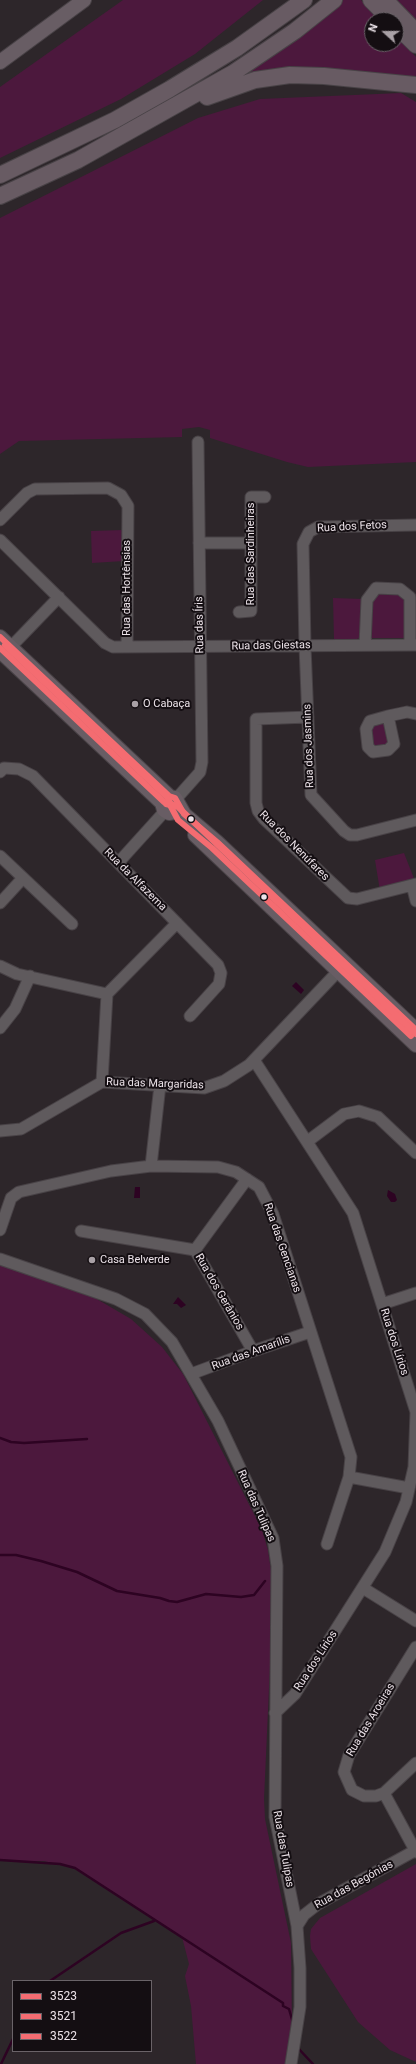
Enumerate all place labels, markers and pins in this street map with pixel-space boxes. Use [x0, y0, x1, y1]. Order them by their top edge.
place label: O Cabaça [143, 697, 190, 711]
marker: O Cabaça [130, 699, 140, 709]
unlabelled marker [186, 814, 196, 824]
unlabelled marker [259, 892, 269, 902]
place label: Casa Belverde [100, 1253, 170, 1267]
marker: Casa Belverde [87, 1255, 97, 1265]

